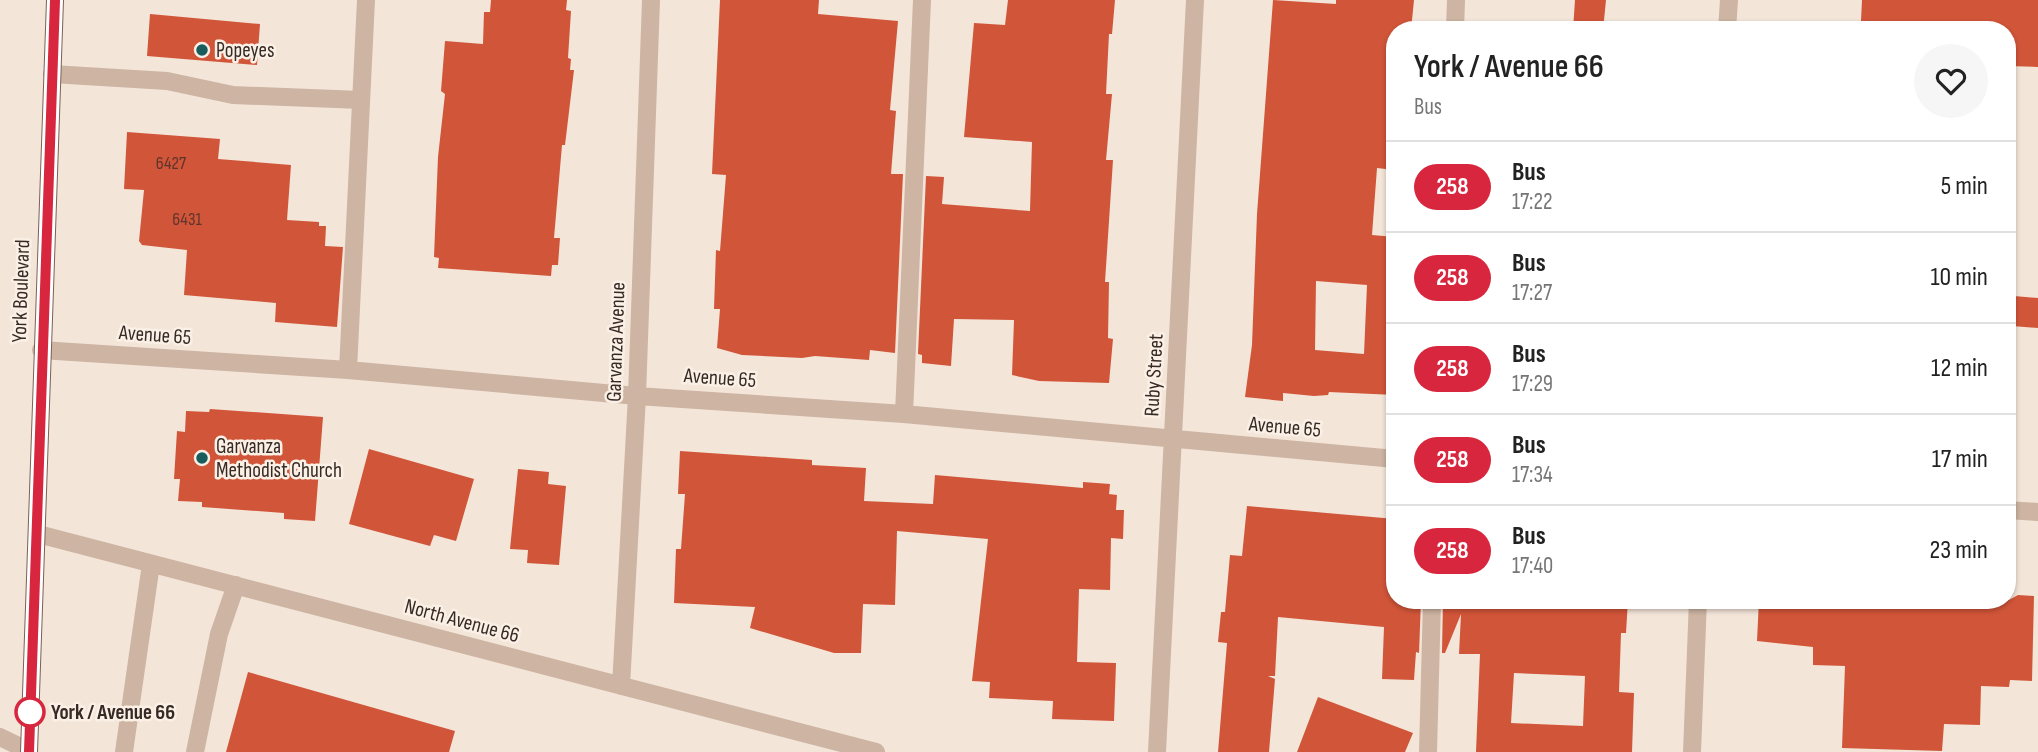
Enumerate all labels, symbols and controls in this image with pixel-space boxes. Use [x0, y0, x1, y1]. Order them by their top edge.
place label: Popeyes [216, 38, 275, 63]
marker: Popeyes [194, 42, 210, 58]
button: heart [1914, 44, 1988, 118]
text: York / Avenue 66 [1414, 47, 1604, 87]
text: Bus [1414, 93, 1442, 121]
house number: 6427 [156, 153, 187, 174]
text: Bus [1512, 157, 1546, 188]
text: 5 min [1941, 171, 1988, 202]
text: 258 [1436, 172, 1469, 201]
text: 17:22 [1512, 188, 1552, 216]
house number: 6431 [172, 209, 203, 230]
street label: York Boulevard [7, 239, 35, 343]
text: Bus [1512, 248, 1546, 279]
text: 10 min [1931, 262, 1988, 293]
text: 258 [1436, 263, 1469, 292]
text: 17:27 [1512, 279, 1552, 307]
street label: Garvanza Avenue [601, 282, 631, 402]
street label: Avenue 65 [117, 320, 192, 350]
street label: Ruby Street [1139, 333, 1169, 417]
text: Bus [1512, 339, 1546, 370]
text: 12 min [1931, 353, 1988, 384]
text: 258 [1436, 354, 1469, 383]
street label: Avenue 65 [682, 363, 757, 393]
text: 17:29 [1512, 370, 1553, 398]
street label: Avenue 65 [1247, 411, 1322, 443]
text: Bus [1512, 430, 1546, 461]
place label: Garvanza Methodist Church [216, 434, 342, 483]
text: 17 min [1932, 444, 1988, 475]
text: 258 [1436, 445, 1469, 474]
marker: Garvanza Methodist Church [194, 450, 210, 466]
text: 17:34 [1512, 461, 1553, 489]
text: Bus [1512, 521, 1546, 552]
text: 23 min [1930, 535, 1988, 566]
text: 258 [1436, 536, 1469, 565]
text: 17:40 [1512, 552, 1553, 580]
street label: North Avenue 66 [402, 594, 522, 648]
marker: York / Avenue 66 [15, 697, 45, 727]
place label: York / Avenue 66 [51, 700, 175, 725]

